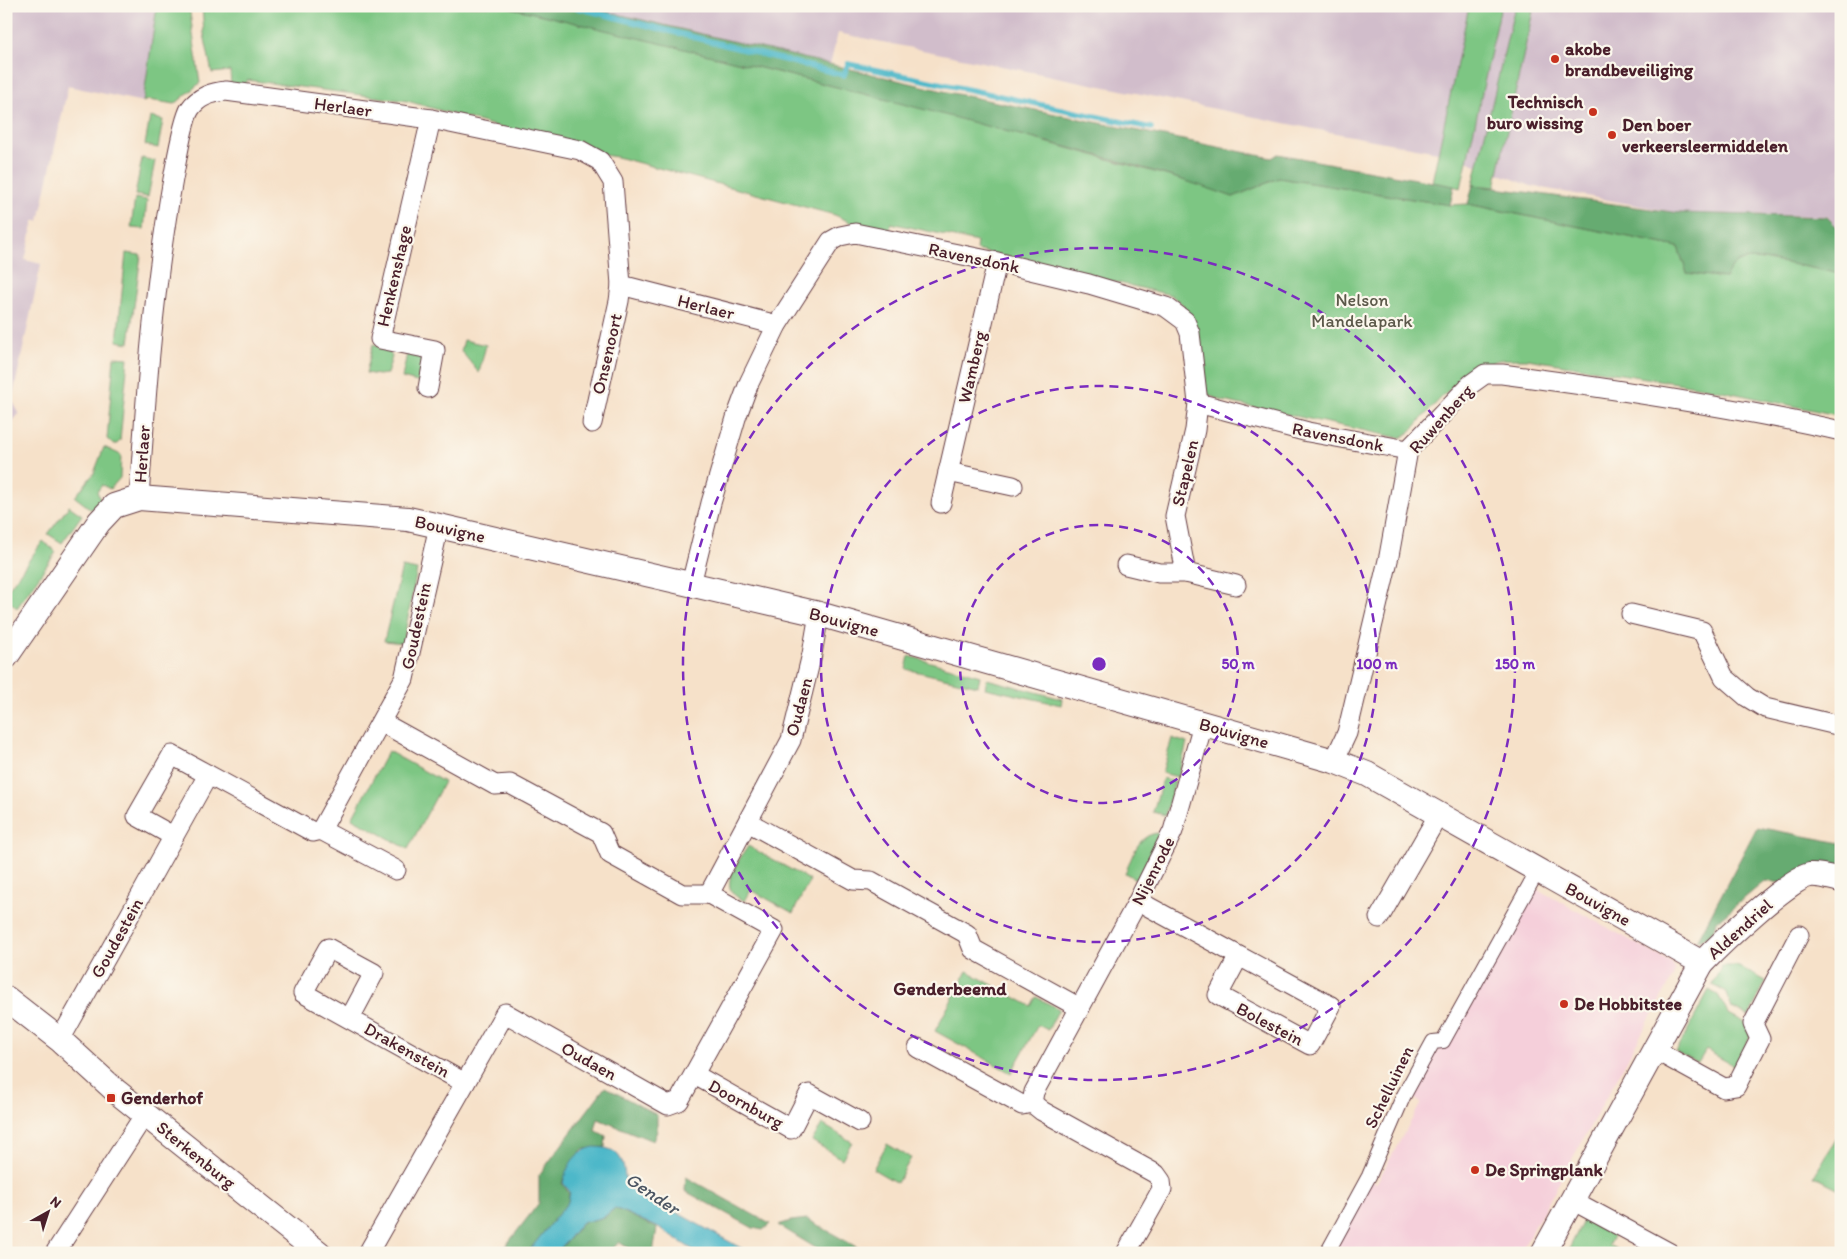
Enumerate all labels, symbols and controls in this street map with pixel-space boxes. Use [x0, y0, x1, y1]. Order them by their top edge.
place label: akobe brandbeveiliging [1565, 38, 1694, 81]
marker: akobe brandbeveiliging [1549, 53, 1561, 65]
place label: Technisch buro wissing [1487, 91, 1584, 134]
street label: Herlaer [313, 92, 374, 122]
marker: Technisch buro wissing [1587, 106, 1599, 118]
place label: Den boer verkeersleermiddelen [1622, 114, 1789, 157]
marker: Den boer verkeersleermiddelen [1606, 129, 1618, 141]
street label: Henkenshage [372, 223, 416, 329]
street label: Ravensdonk [926, 238, 1022, 279]
street label: Herlaer [675, 289, 738, 325]
park label: Nelson Mandelapark [1311, 289, 1413, 332]
street label: Onsenoort [587, 311, 627, 397]
street label: Wamberg [953, 328, 991, 405]
street label: Ruwenberg [1404, 379, 1478, 458]
street label: Ravensdonk [1290, 417, 1386, 457]
street label: Herlaer [129, 423, 155, 484]
street label: Stapelen [1167, 438, 1203, 508]
street label: Bouvigne [413, 510, 487, 548]
street label: Goudestein [396, 581, 436, 671]
street label: Bouvigne [807, 602, 881, 642]
centre of rings [1090, 655, 1108, 673]
text: 50 m [1221, 655, 1255, 673]
text: 100 m [1356, 655, 1398, 673]
text: 150 m [1495, 655, 1535, 673]
street label: Oudaen [781, 675, 818, 739]
street label: Bouvigne [1197, 713, 1271, 753]
street label: Nijenrode [1126, 833, 1180, 909]
street label: Bouvigne [1561, 877, 1635, 931]
street label: Goudestein [86, 894, 148, 982]
street label: Aldendriel [1703, 894, 1777, 964]
district label: Genderbeemd [893, 977, 1007, 1000]
place label: De Hobbitstee [1574, 993, 1683, 1015]
street label: Bolestein [1233, 997, 1307, 1051]
marker: De Hobbitstee [1558, 998, 1570, 1010]
street label: Drakenstein [360, 1017, 454, 1083]
street label: Oudaen [557, 1037, 621, 1085]
street label: Schelluinen [1360, 1042, 1418, 1132]
street label: Doornburg [704, 1074, 788, 1134]
place label: Genderhof [121, 1087, 203, 1109]
marker: Genderhof [105, 1092, 117, 1104]
street label: Sterkenburg [152, 1116, 241, 1194]
place label: De Springplank [1485, 1159, 1604, 1181]
marker: De Springplank [1469, 1164, 1481, 1176]
water label: Gender [622, 1167, 686, 1221]
north arrow [22, 1186, 72, 1236]
text: N [47, 1193, 65, 1212]

